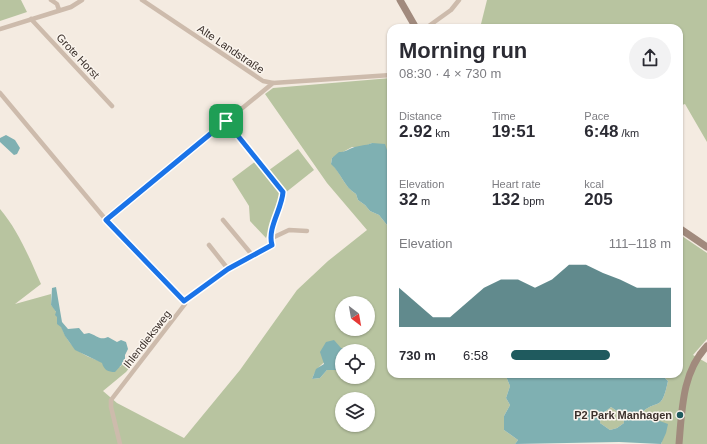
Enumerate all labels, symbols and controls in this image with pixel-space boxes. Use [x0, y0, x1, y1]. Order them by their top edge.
street label: Alte Landstraße [195, 22, 267, 76]
street label: Grote Horst [54, 31, 102, 81]
button: share [629, 37, 671, 79]
text: Morning run [399, 38, 527, 63]
text: 08:30 · 4 × 730 m [399, 66, 501, 81]
pin [209, 104, 243, 138]
icon: arrive [215, 110, 237, 132]
text: Distance [399, 110, 442, 122]
text: Time [492, 110, 516, 122]
text: Pace [584, 110, 609, 122]
text: 2.92 [399, 122, 432, 141]
text: 19:51 [492, 122, 535, 141]
text: 6:48 [584, 122, 618, 141]
text: km [432, 127, 450, 139]
text: /km [618, 127, 639, 139]
text: Elevation [399, 178, 444, 190]
text: Heart rate [492, 178, 541, 190]
text: kcal [584, 178, 604, 190]
text: 32 [399, 190, 418, 209]
text: 132 [492, 190, 520, 209]
text: 205 [584, 190, 613, 209]
text: m [418, 195, 430, 207]
text: bpm [520, 195, 545, 207]
text: Elevation [399, 236, 452, 251]
text: 111–118 m [609, 236, 671, 251]
north arrow [335, 296, 375, 336]
map controls [335, 296, 375, 432]
street label: Ihlendieksweg [121, 308, 173, 370]
button: locate [335, 344, 375, 384]
text: 730 m [399, 348, 436, 363]
text: 6:58 [463, 348, 488, 363]
button: layers [335, 392, 375, 432]
place label: P2 Park Manhagen [574, 409, 672, 421]
marker: P2 Park Manhagen [675, 410, 685, 420]

